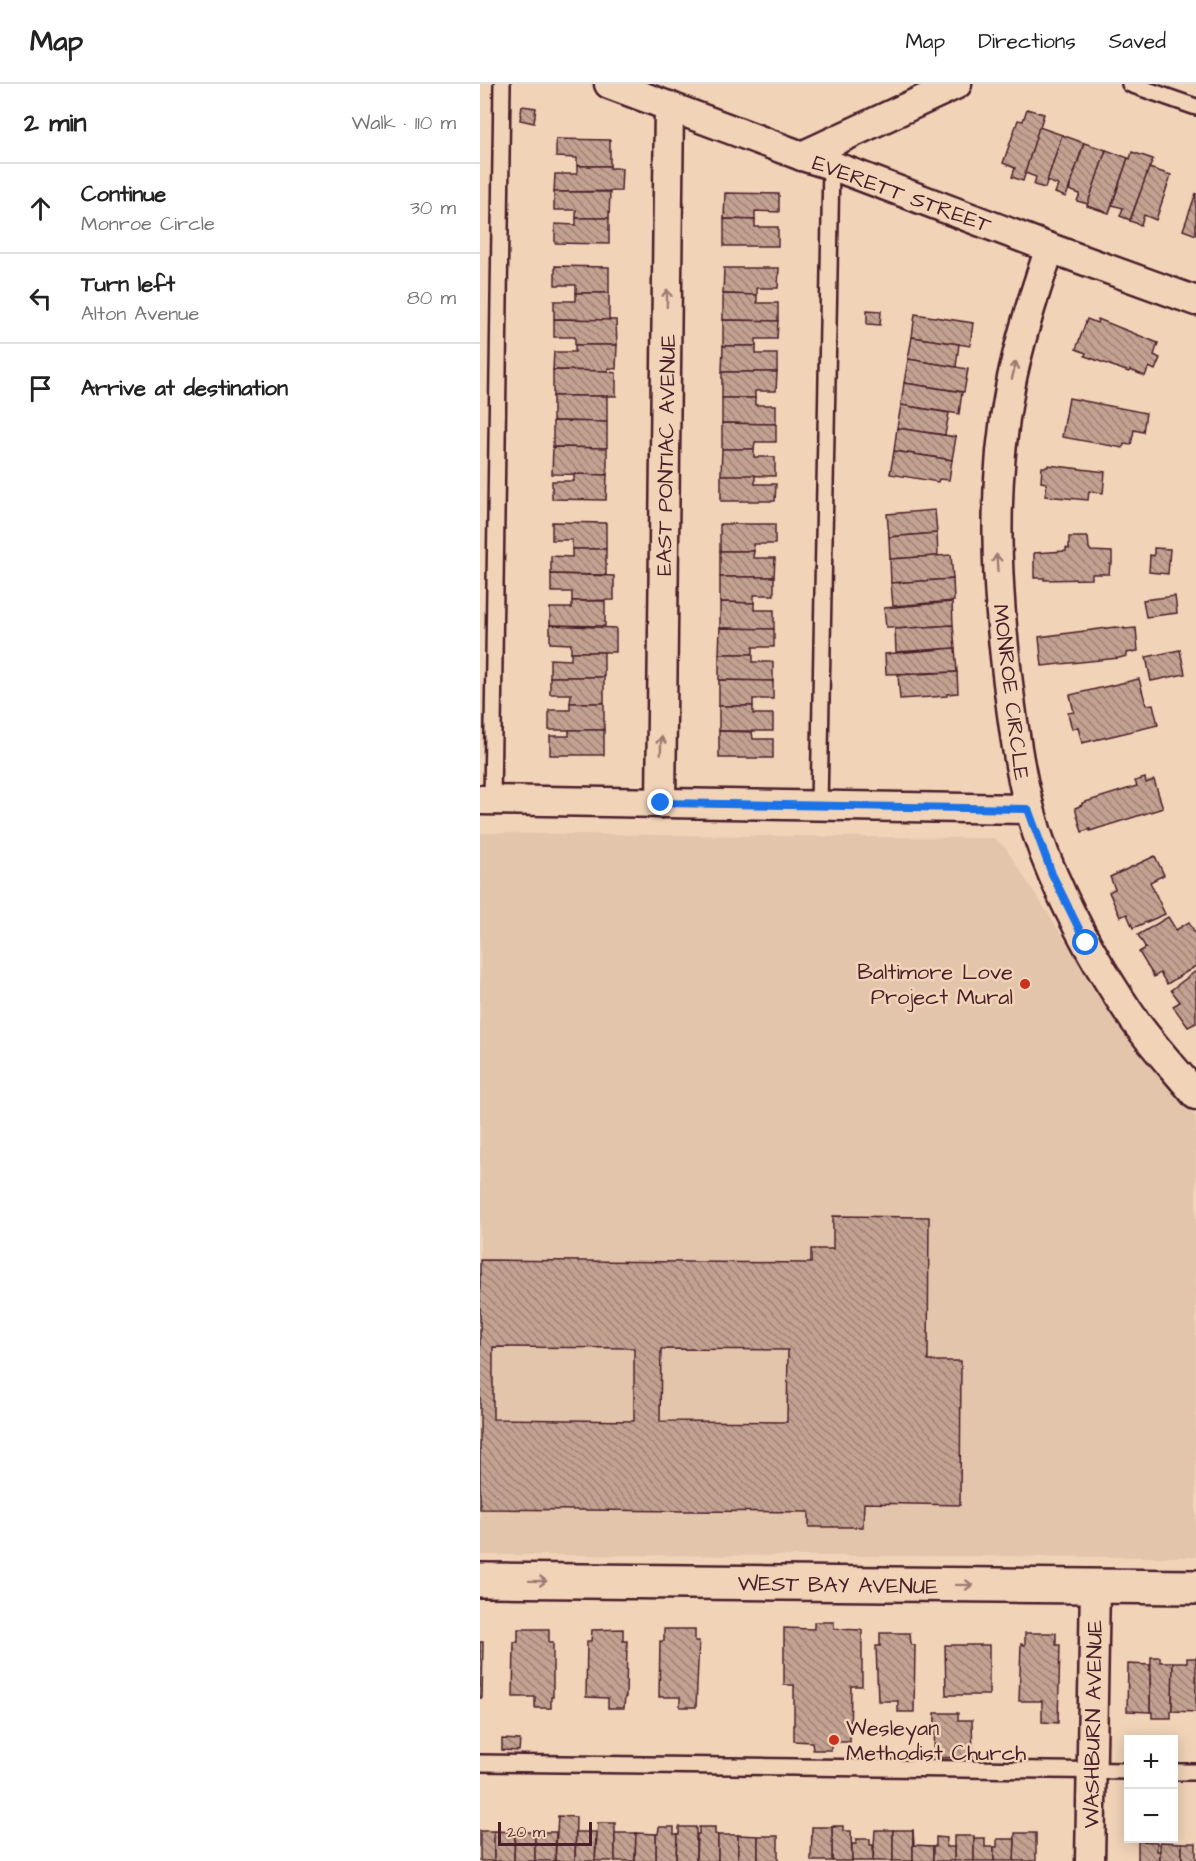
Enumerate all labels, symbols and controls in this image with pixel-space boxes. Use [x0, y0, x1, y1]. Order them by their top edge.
text: Map [30, 22, 83, 61]
text: Map [905, 27, 945, 56]
text: Directions [978, 27, 1076, 56]
text: Saved [1109, 27, 1166, 56]
text: 2 min [24, 105, 86, 141]
text: Walk · 110 m [351, 109, 456, 137]
street label: EVERETT STREET [808, 148, 995, 241]
text: Continue [81, 179, 166, 210]
icon: ahead [24, 192, 57, 225]
text: 30 m [410, 194, 456, 222]
text: Monroe Circle [81, 210, 215, 238]
text: Turn left [81, 269, 175, 300]
icon: left [24, 282, 57, 315]
text: 80 m [407, 284, 456, 312]
one-way arrow [661, 289, 672, 309]
text: Alton Avenue [81, 300, 199, 328]
street label: EAST PONTIAC AVENUE [649, 334, 684, 576]
one-way arrow [1009, 361, 1021, 380]
icon: arrive [24, 372, 57, 405]
text: Arrive at destination [81, 373, 288, 404]
one-way arrow [991, 554, 1002, 574]
street label: MONROE CIRCLE [984, 602, 1037, 782]
one-way arrow [656, 735, 667, 755]
route end [647, 789, 673, 815]
route start [1072, 929, 1098, 955]
place label: Baltimore Love Project Mural [857, 957, 1013, 1013]
marker: Baltimore Love Project Mural [1018, 977, 1032, 991]
street label: WEST BAY AVENUE [737, 1568, 939, 1603]
one-way arrow [528, 1575, 548, 1587]
one-way arrow [954, 1579, 974, 1591]
street label: WASHBURN AVENUE [1076, 1619, 1111, 1829]
place label: Wesleyan Methodist Church [846, 1713, 1026, 1769]
marker: Wesleyan Methodist Church [827, 1733, 841, 1747]
map controls [1124, 1735, 1178, 1843]
button: + [1124, 1735, 1178, 1789]
button: − [1124, 1789, 1178, 1843]
scale bar [498, 1819, 592, 1846]
text: 20 m [507, 1821, 545, 1843]

